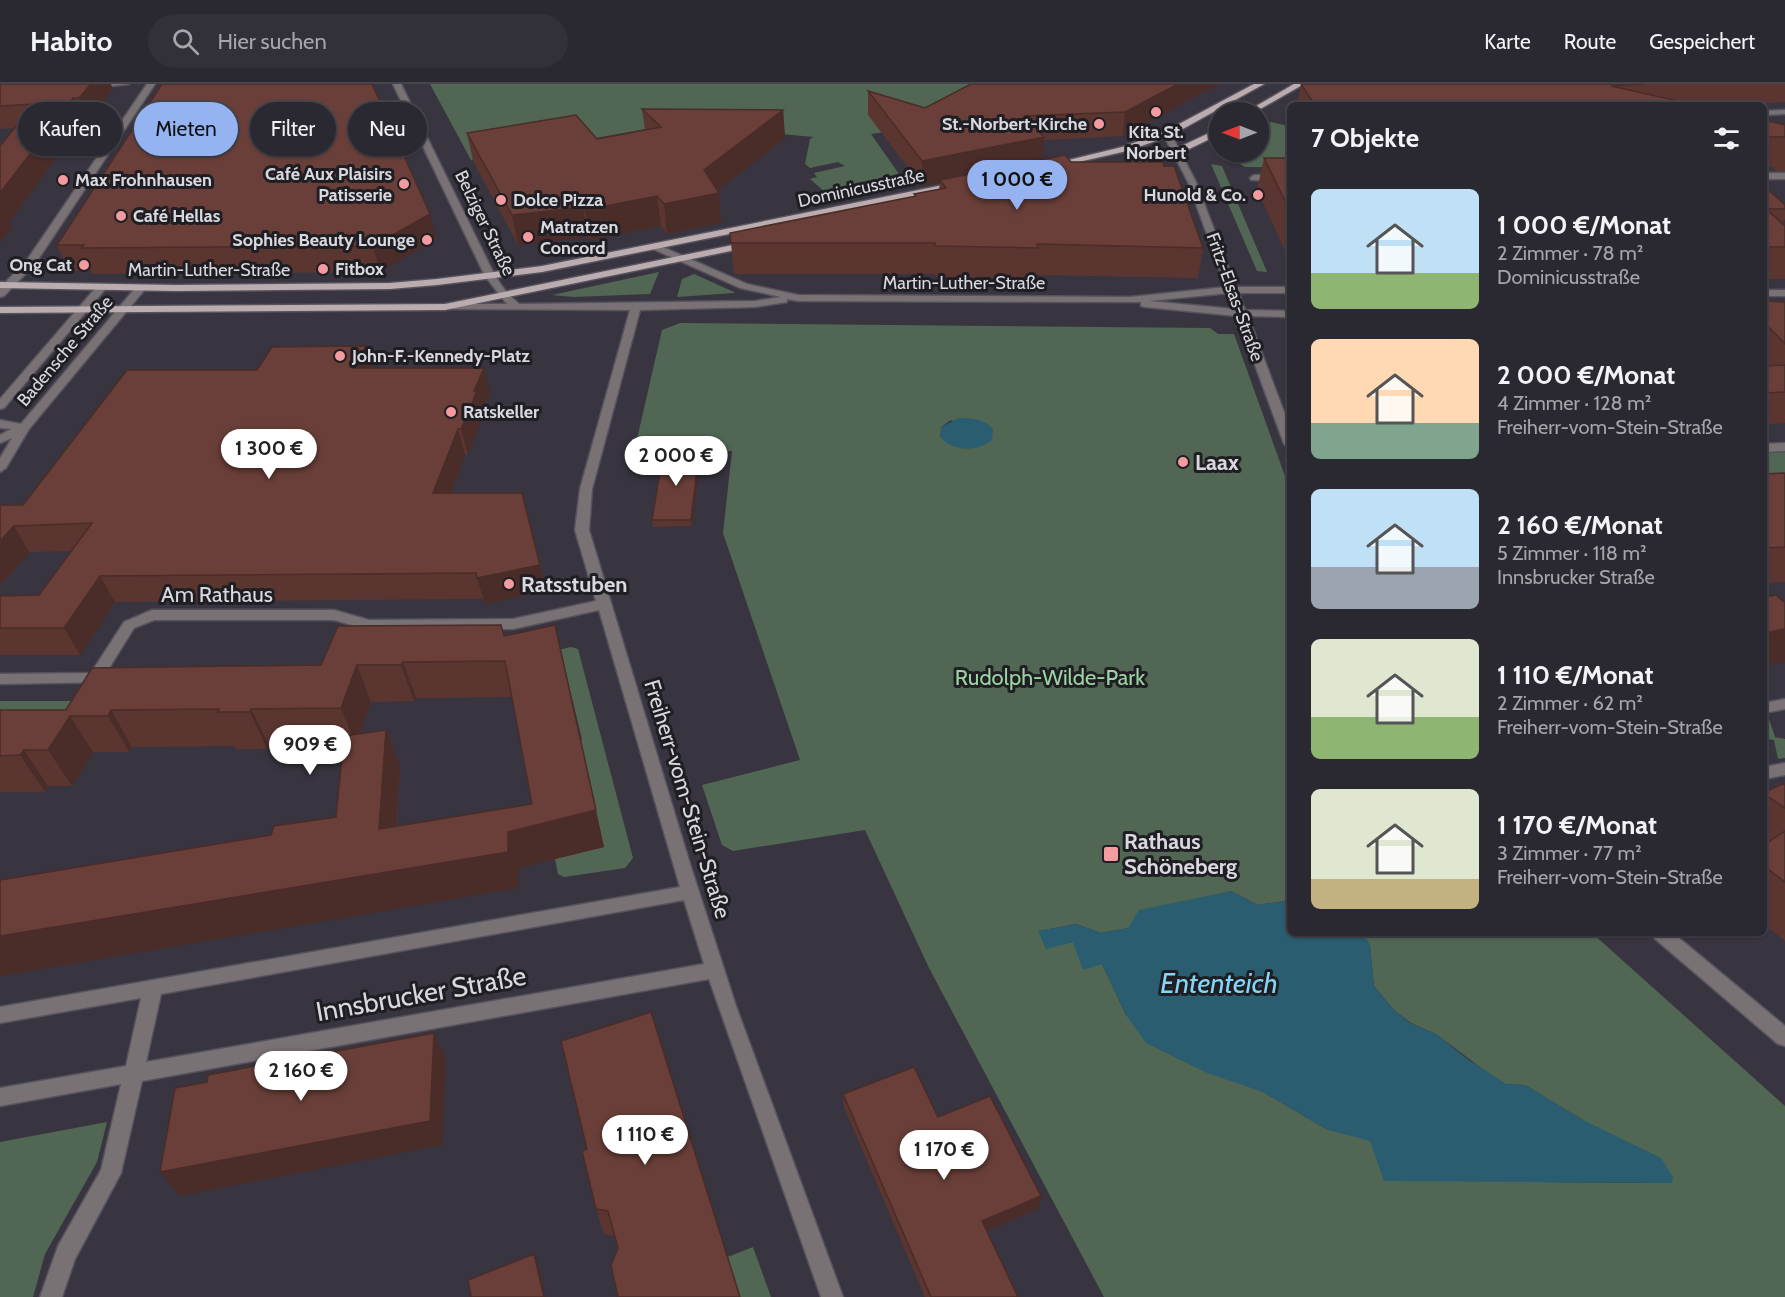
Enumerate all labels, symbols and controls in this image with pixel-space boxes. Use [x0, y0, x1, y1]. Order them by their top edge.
search box [148, 14, 568, 68]
text: Habito [30, 24, 112, 58]
icon: search [169, 25, 202, 58]
text: Hier suchen [217, 28, 327, 55]
text: Karte [1484, 29, 1531, 54]
text: Route [1564, 29, 1616, 54]
text: Gespeichert [1649, 29, 1755, 54]
chip: Kaufen [18, 102, 122, 156]
chip: Mieten [134, 102, 238, 156]
chip: Filter [250, 102, 336, 156]
chip: Neu [348, 102, 427, 156]
north arrow [1209, 102, 1269, 162]
map controls [1209, 102, 1269, 162]
marker: Kita St. Norbert [1149, 105, 1163, 119]
place label: St.-Norbert-Kirche [942, 113, 1087, 135]
marker: St.-Norbert-Kirche [1092, 117, 1106, 131]
place label: Kita St. Norbert [1126, 121, 1186, 164]
text: 7 Objekte [1311, 122, 1419, 154]
icon: filters [1710, 122, 1743, 155]
pin: 1 000 € [962, 160, 1072, 211]
place label: Café Aux Plaisirs Patisserie [265, 163, 392, 206]
street label: Dominicusstraße [796, 164, 926, 212]
street label: Belziger Straße [450, 167, 520, 279]
text: 1 000 € [981, 167, 1053, 191]
place label: Max Frohnhausen [75, 169, 212, 191]
marker: Max Frohnhausen [56, 173, 70, 187]
marker: Café Aux Plaisirs Patisserie [397, 177, 411, 191]
place label: Hunold & Co. [1144, 184, 1246, 206]
marker: Hunold & Co. [1251, 188, 1265, 202]
place label: Dolce Pizza [513, 189, 603, 211]
marker: Dolce Pizza [494, 193, 508, 207]
place label: Café Hellas [133, 205, 221, 227]
marker: Café Hellas [114, 209, 128, 223]
text: 1 000 €/Monat [1497, 209, 1671, 241]
icon: home [1359, 213, 1431, 285]
place label: Matratzen Concord [540, 216, 618, 259]
place label: Sophies Beauty Lounge [232, 229, 415, 251]
marker: Matratzen Concord [521, 230, 535, 244]
street label: Fritz-Elsas-Straße [1202, 230, 1268, 364]
marker: Sophies Beauty Lounge [420, 233, 434, 247]
text: 2 Zimmer · 78 m² [1497, 241, 1643, 265]
place label: Ong Cat [9, 254, 72, 276]
marker: Ong Cat [77, 258, 91, 272]
place label: Fitbox [335, 258, 384, 280]
street label: Martin-Luther-Straße [128, 259, 290, 281]
marker: Fitbox [316, 262, 330, 276]
text: Dominicusstraße [1497, 265, 1640, 289]
street label: Martin-Luther-Straße [883, 272, 1045, 294]
street label: Badensche Straße [12, 291, 118, 411]
place label: John-F.-Kennedy-Platz [351, 345, 530, 367]
marker: John-F.-Kennedy-Platz [333, 349, 347, 363]
text: 2 000 €/Monat [1497, 359, 1675, 391]
icon: home [1359, 363, 1431, 435]
text: 4 Zimmer · 128 m² [1497, 391, 1651, 415]
place label: Ratskeller [463, 401, 539, 423]
marker: Ratskeller [444, 405, 458, 419]
text: Freiherr-vom-Stein-Straße [1497, 415, 1723, 439]
pin: 1 300 € [214, 429, 324, 480]
text: 1 300 € [235, 436, 303, 460]
pin: 2 000 € [621, 436, 731, 487]
text: 2 000 € [639, 443, 713, 467]
place label: Laax [1195, 449, 1239, 476]
marker: Laax [1176, 455, 1190, 469]
text: 2 160 €/Monat [1497, 509, 1663, 541]
icon: home [1359, 513, 1431, 585]
text: 5 Zimmer · 118 m² [1497, 541, 1647, 565]
text: Innsbrucker Straße [1497, 565, 1655, 589]
place label: Ratsstuben [521, 571, 627, 598]
marker: Ratsstuben [502, 577, 516, 591]
street label: Am Rathaus [161, 581, 273, 608]
text: 1 110 €/Monat [1497, 659, 1654, 691]
icon: home [1359, 663, 1431, 735]
park label: Rudolph-Wilde-Park [955, 664, 1145, 691]
street label: Freiherr-vom-Stein-Straße [638, 676, 737, 922]
text: 2 Zimmer · 62 m² [1497, 691, 1643, 715]
text: Freiherr-vom-Stein-Straße [1497, 715, 1723, 739]
pin: 909 € [268, 725, 352, 776]
text: 909 € [283, 732, 337, 756]
text: 1 170 €/Monat [1497, 809, 1657, 841]
icon: home [1359, 813, 1431, 885]
place label: Rathaus Schöneberg [1124, 828, 1237, 880]
text: 3 Zimmer · 77 m² [1497, 841, 1642, 865]
marker: Rathaus Schöneberg [1102, 845, 1120, 863]
text: Freiherr-vom-Stein-Straße [1497, 865, 1723, 889]
street label: Innsbrucker Straße [313, 959, 529, 1028]
water label: Ententeich [1160, 966, 1278, 1000]
pin: 2 160 € [246, 1051, 356, 1102]
text: 2 160 € [268, 1058, 334, 1082]
pin: 1 110 € [590, 1115, 700, 1166]
text: 1 110 € [616, 1122, 674, 1146]
pin: 1 170 € [889, 1130, 999, 1181]
text: 1 170 € [914, 1137, 974, 1161]

